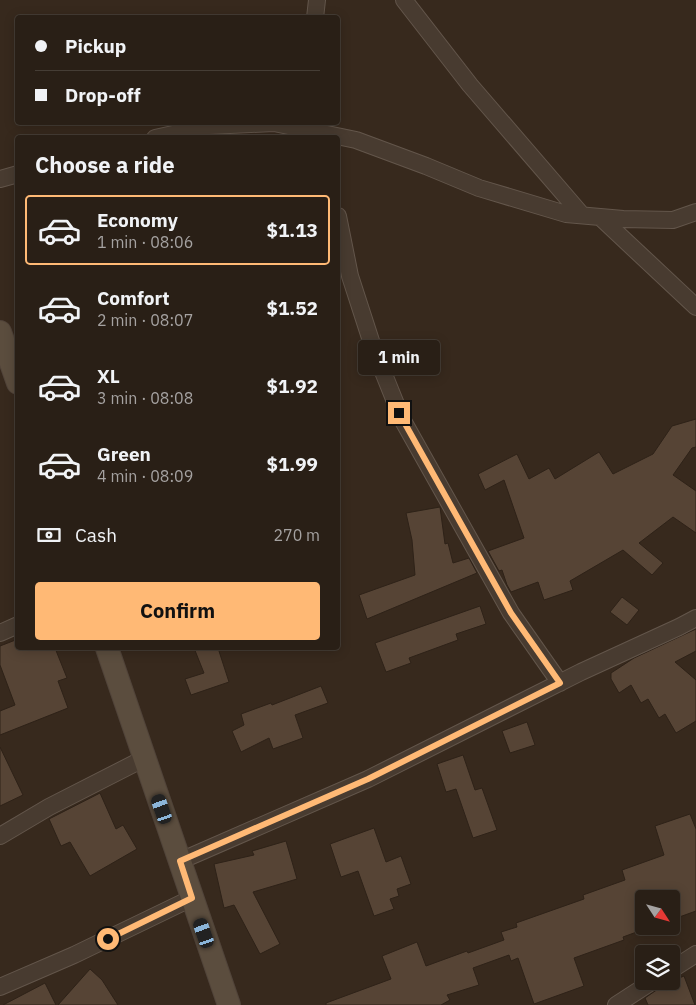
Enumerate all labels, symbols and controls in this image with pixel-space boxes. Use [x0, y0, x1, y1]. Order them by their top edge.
text: Pickup [65, 34, 126, 58]
text: Drop-off [65, 83, 141, 107]
text: Choose a ride [35, 150, 175, 179]
icon: car [37, 208, 82, 253]
text: Economy [97, 208, 178, 232]
text: $1.13 [266, 218, 318, 242]
text: 1 min · 08:06 [97, 232, 193, 252]
icon: car [37, 286, 82, 331]
text: Comfort [97, 286, 170, 310]
text: $1.52 [266, 296, 318, 320]
text: 2 min · 08:07 [97, 310, 193, 330]
callout: 1 min [358, 340, 440, 376]
text: 1 min [378, 347, 420, 367]
icon: car [37, 364, 82, 409]
text: XL [97, 364, 120, 388]
text: $1.92 [266, 374, 318, 398]
text: 3 min · 08:08 [97, 388, 193, 408]
route end [388, 402, 410, 424]
icon: car [37, 442, 82, 487]
text: Green [97, 442, 151, 466]
text: $1.99 [266, 452, 318, 476]
text: 4 min · 08:09 [97, 466, 193, 486]
icon: cash [35, 521, 63, 549]
text: Cash [75, 523, 117, 547]
text: 270 m [273, 525, 320, 545]
button: Confirm [35, 582, 320, 640]
car [150, 792, 173, 826]
north arrow [635, 890, 680, 935]
map controls [635, 890, 680, 990]
car [192, 916, 215, 950]
route start [97, 928, 119, 950]
button: layers [635, 945, 680, 990]

